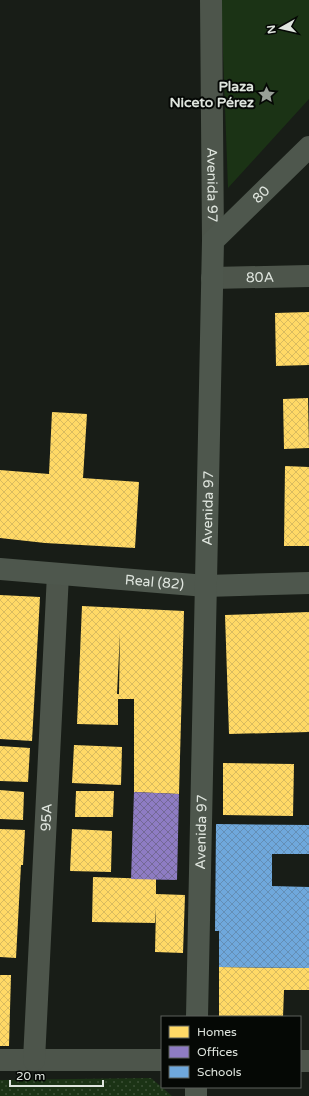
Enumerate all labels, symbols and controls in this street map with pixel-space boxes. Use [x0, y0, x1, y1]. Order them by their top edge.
north arrow [261, 8, 301, 48]
text: N [265, 24, 279, 35]
place label: Plaza Niceto Pérez [169, 78, 254, 111]
place icon: Plaza Niceto Pérez [257, 84, 277, 104]
street label: Avenida 97 [203, 147, 221, 223]
street label: 80 [249, 182, 273, 207]
street label: 80A [246, 269, 274, 286]
street label: Avenida 97 [199, 470, 217, 546]
street label: Real (82) [124, 571, 185, 593]
street label: Avenida 97 [192, 794, 211, 870]
street label: 95A [37, 803, 56, 832]
legend [161, 1016, 301, 1088]
text: Homes [197, 1025, 237, 1039]
text: Offices [197, 1045, 238, 1059]
scale bar [10, 1062, 103, 1088]
text: Schools [197, 1065, 242, 1079]
text: 20 m [16, 1069, 45, 1083]

